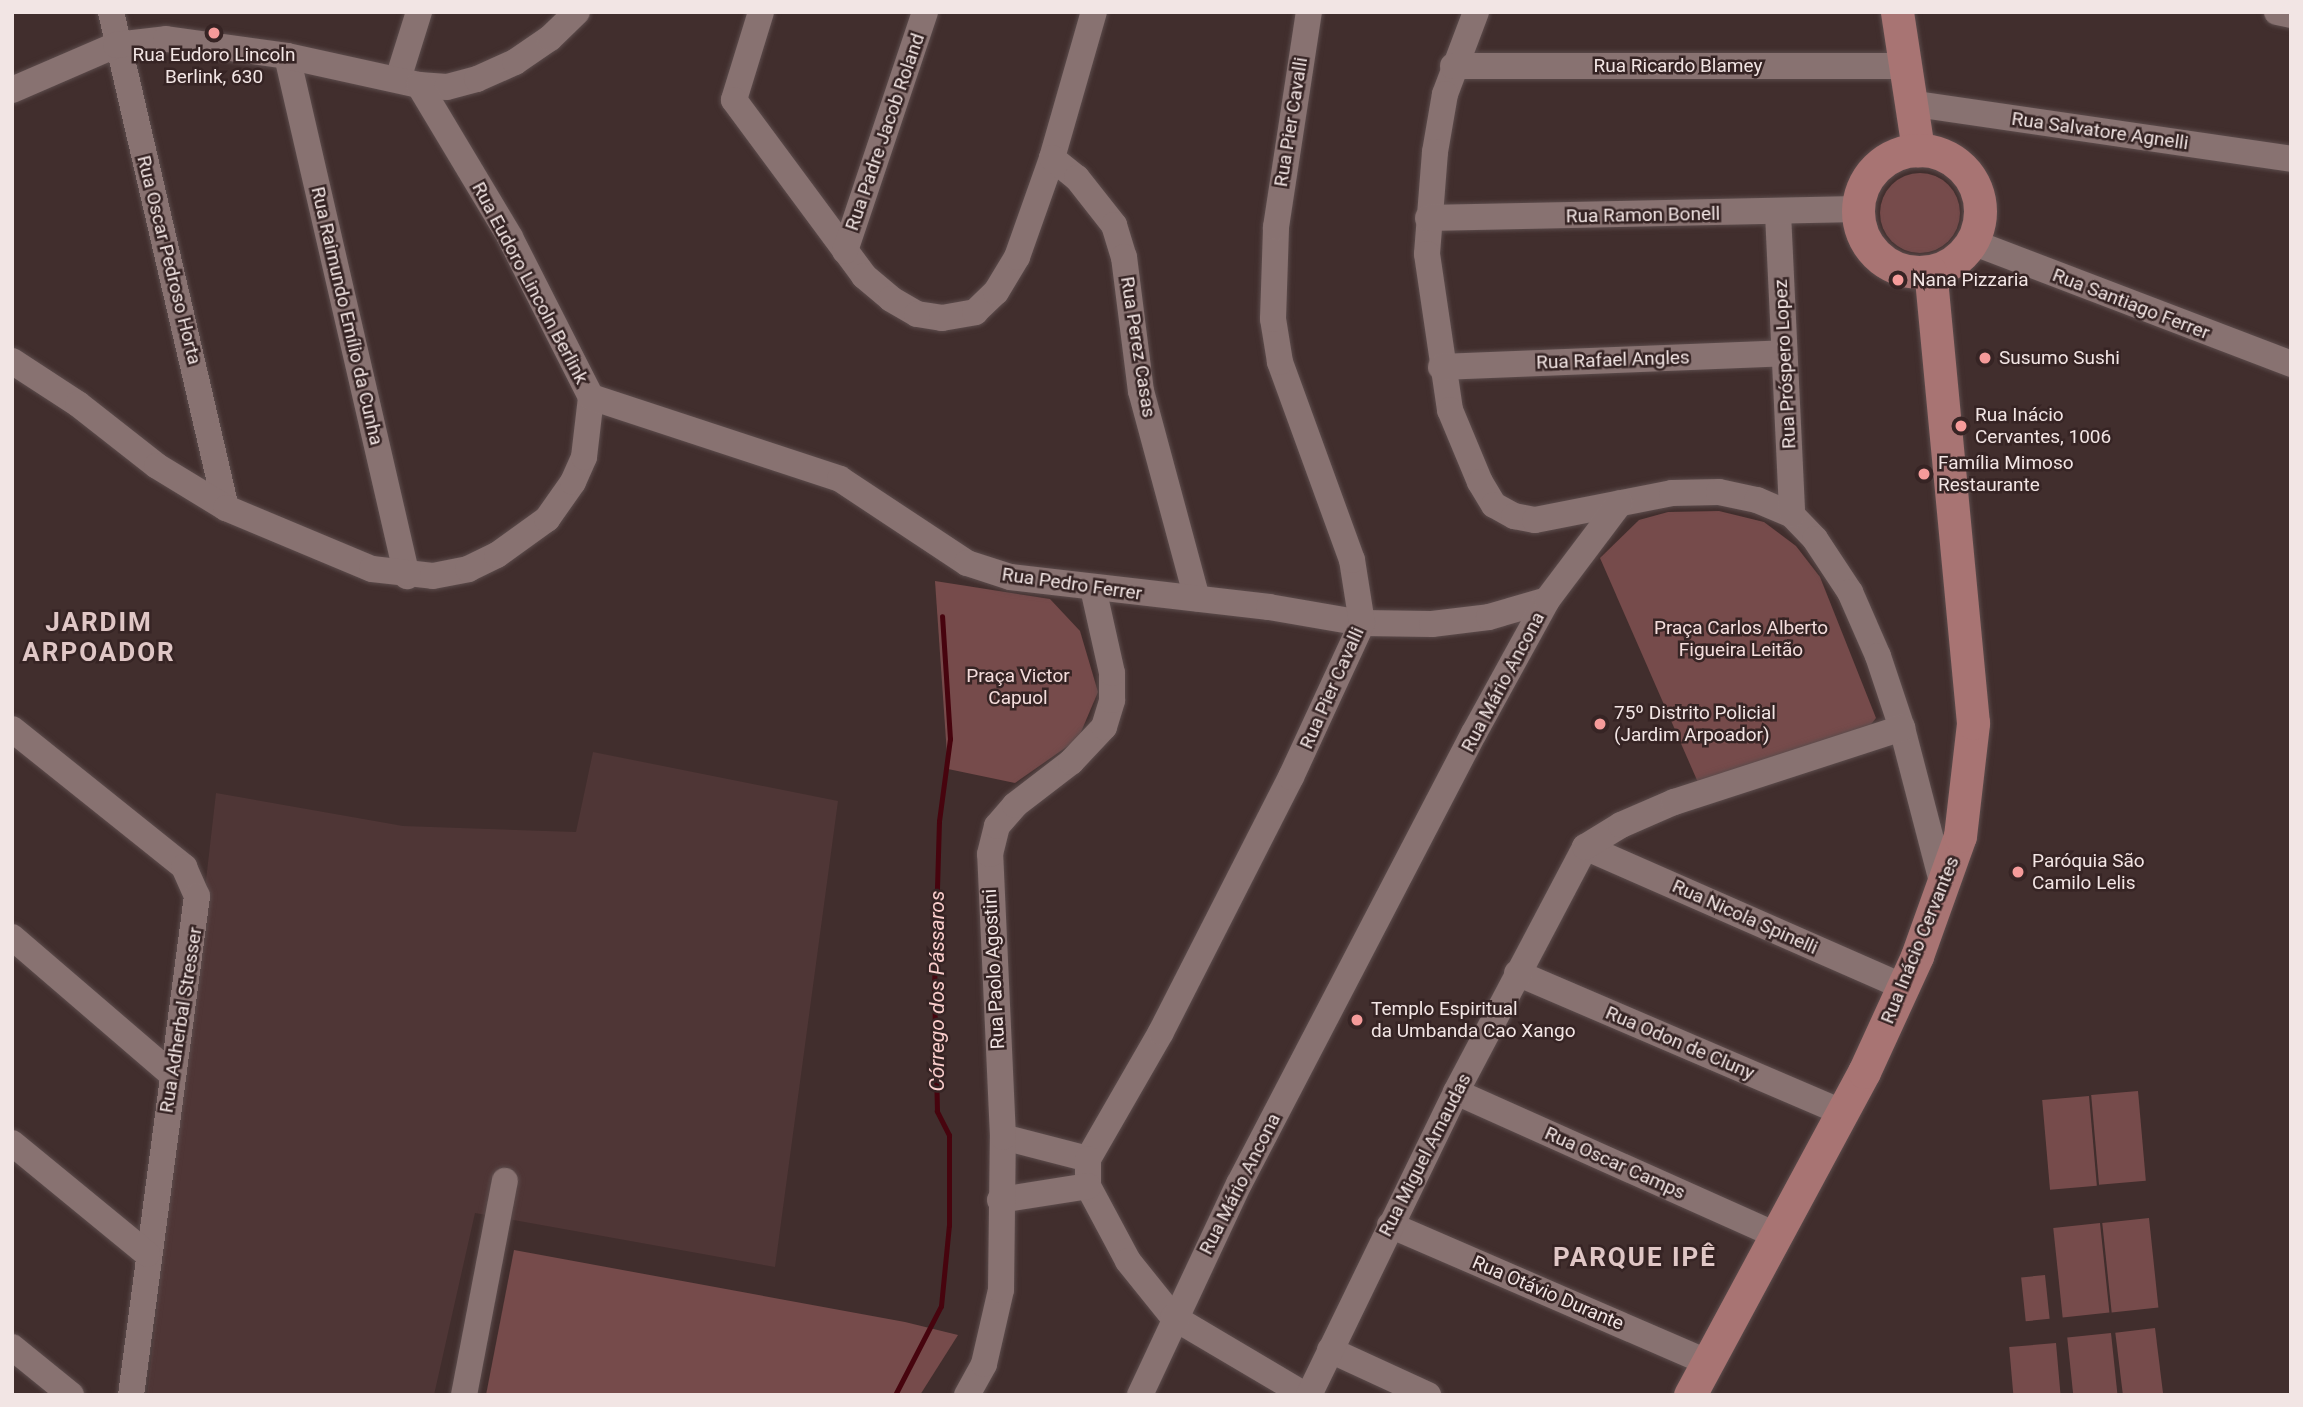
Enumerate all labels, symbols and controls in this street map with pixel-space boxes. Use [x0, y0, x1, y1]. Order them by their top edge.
marker: Rua Eudoro Lincoln Berlink, 630 [206, 25, 222, 41]
street label: Rua Padre Jacob Roland [841, 30, 929, 234]
place label: Rua Eudoro Lincoln Berlink, 630 [133, 44, 295, 88]
street label: Rua Ricardo Blamey [1594, 55, 1762, 77]
street label: Rua Pier Cavalli [1270, 56, 1312, 188]
street label: Rua Salvatore Agnelli [2010, 107, 2190, 155]
street label: Rua Oscar Pedroso Horta [132, 153, 206, 367]
street label: Rua Eudoro Lincoln Berlink [467, 178, 593, 388]
street label: Rua Raimundo Emílio da Cunha [306, 185, 388, 447]
street label: Rua Ramon Bonell [1566, 202, 1720, 228]
street label: Rua Santiago Ferrer [2049, 264, 2213, 344]
place label: Nana Pizzaria [1912, 269, 2029, 291]
marker: Nana Pizzaria [1890, 272, 1906, 288]
street label: Rua Perez Casas [1116, 275, 1160, 419]
street label: Rua Próspero Lopez [1769, 279, 1801, 449]
street label: Rua Rafael Angles [1536, 346, 1690, 374]
place label: Susumo Sushi [1999, 347, 2120, 369]
marker: Susumo Sushi [1977, 350, 1993, 366]
place label: Rua Inácio Cervantes, 1006 [1975, 404, 2111, 448]
marker: Rua Inácio Cervantes, 1006 [1953, 418, 1969, 434]
place label: Família Mimoso Restaurante [1938, 452, 2074, 496]
marker: Família Mimoso Restaurante [1916, 466, 1932, 482]
street label: Rua Pedro Ferrer [1000, 563, 1144, 605]
district label: JARDIM ARPOADOR [23, 607, 175, 668]
street label: Rua Mário Ancona [1456, 608, 1550, 756]
park label: Praça Carlos Alberto Figueira Leitão [1654, 617, 1828, 661]
street label: Rua Pier Cavalli [1295, 624, 1369, 752]
park label: Praça Victor Capuol [966, 665, 1070, 709]
place label: 75º Distrito Policial (Jardim Arpoador) [1614, 702, 1776, 746]
marker: 75º Distrito Policial (Jardim Arpoador) [1592, 716, 1608, 732]
place label: Paróquia São Camilo Lelis [2032, 850, 2145, 894]
street label: Rua Inácio Cervantes [1876, 853, 1964, 1027]
marker: Paróquia São Camilo Lelis [2010, 864, 2026, 880]
street label: Rua Nicola Spinelli [1669, 875, 1821, 959]
street label: Rua Paolo Agostini [978, 888, 1010, 1050]
water label: Córrego dos Pássaros [924, 890, 950, 1092]
street label: Rua Adherbal Stresser [155, 926, 207, 1114]
place label: Templo Espiritual da Umbanda Cao Xango [1371, 998, 1576, 1042]
street label: Rua Odon de Cluny [1602, 1001, 1758, 1085]
marker: Templo Espiritual da Umbanda Cao Xango [1349, 1012, 1365, 1028]
street label: Rua Miguel Arnaudas [1374, 1070, 1476, 1240]
street label: Rua Mário Ancona [1195, 1110, 1285, 1258]
street label: Rua Oscar Camps [1541, 1122, 1689, 1204]
district label: PARQUE IPÊ [1554, 1242, 1716, 1274]
street label: Rua Otávio Durante [1469, 1251, 1627, 1335]

